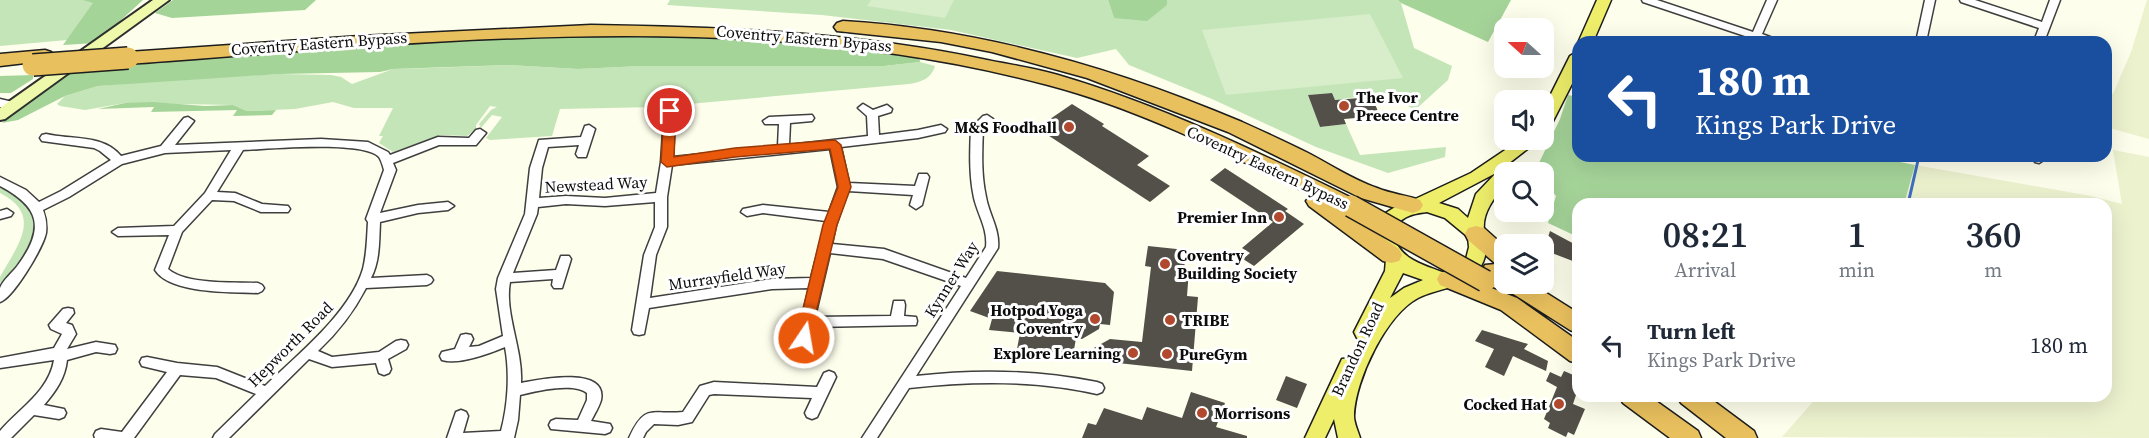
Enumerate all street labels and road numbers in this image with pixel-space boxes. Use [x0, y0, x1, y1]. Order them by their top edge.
street label: Coventry Eastern Bypass [715, 19, 893, 57]
street label: Coventry Eastern Bypass [230, 26, 408, 60]
street label: Coventry Eastern Bypass [1183, 120, 1353, 214]
street label: Newstead Way [544, 170, 649, 198]
street label: Kynner Way [919, 236, 984, 321]
street label: Murrayfield Way [667, 257, 788, 295]
street label: Hepworth Road [243, 297, 337, 391]
street label: Brandon Road [1325, 298, 1389, 400]

